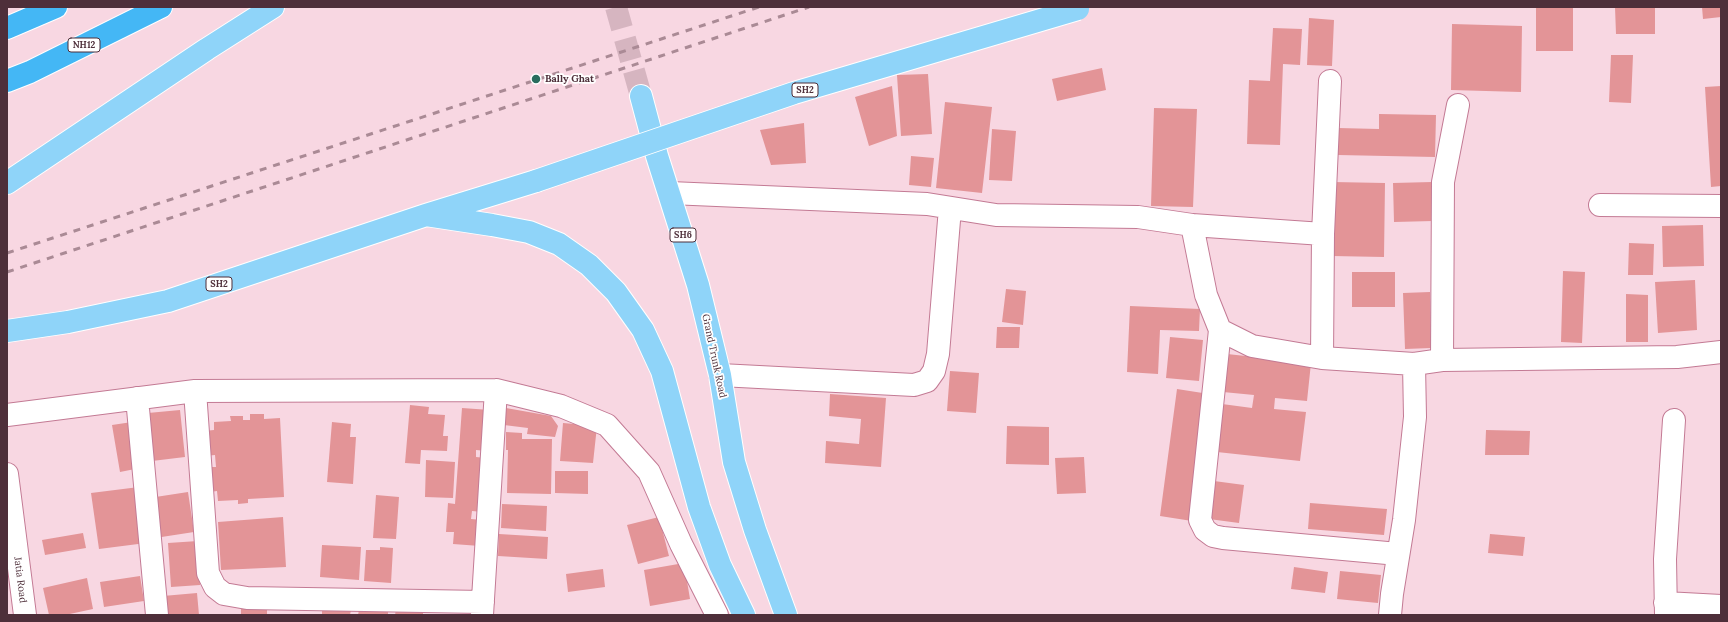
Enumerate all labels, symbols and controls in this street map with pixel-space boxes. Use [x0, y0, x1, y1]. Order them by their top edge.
road number: NH12 [68, 38, 100, 52]
marker: Bally Ghat [530, 73, 542, 85]
place label: Bally Ghat [545, 73, 594, 85]
road number: SH2 [792, 83, 818, 97]
road number: SH6 [670, 228, 696, 242]
road number: SH2 [206, 277, 232, 291]
street label: Grand Trunk Road [699, 313, 729, 399]
street label: Jatia Road [11, 556, 29, 604]

